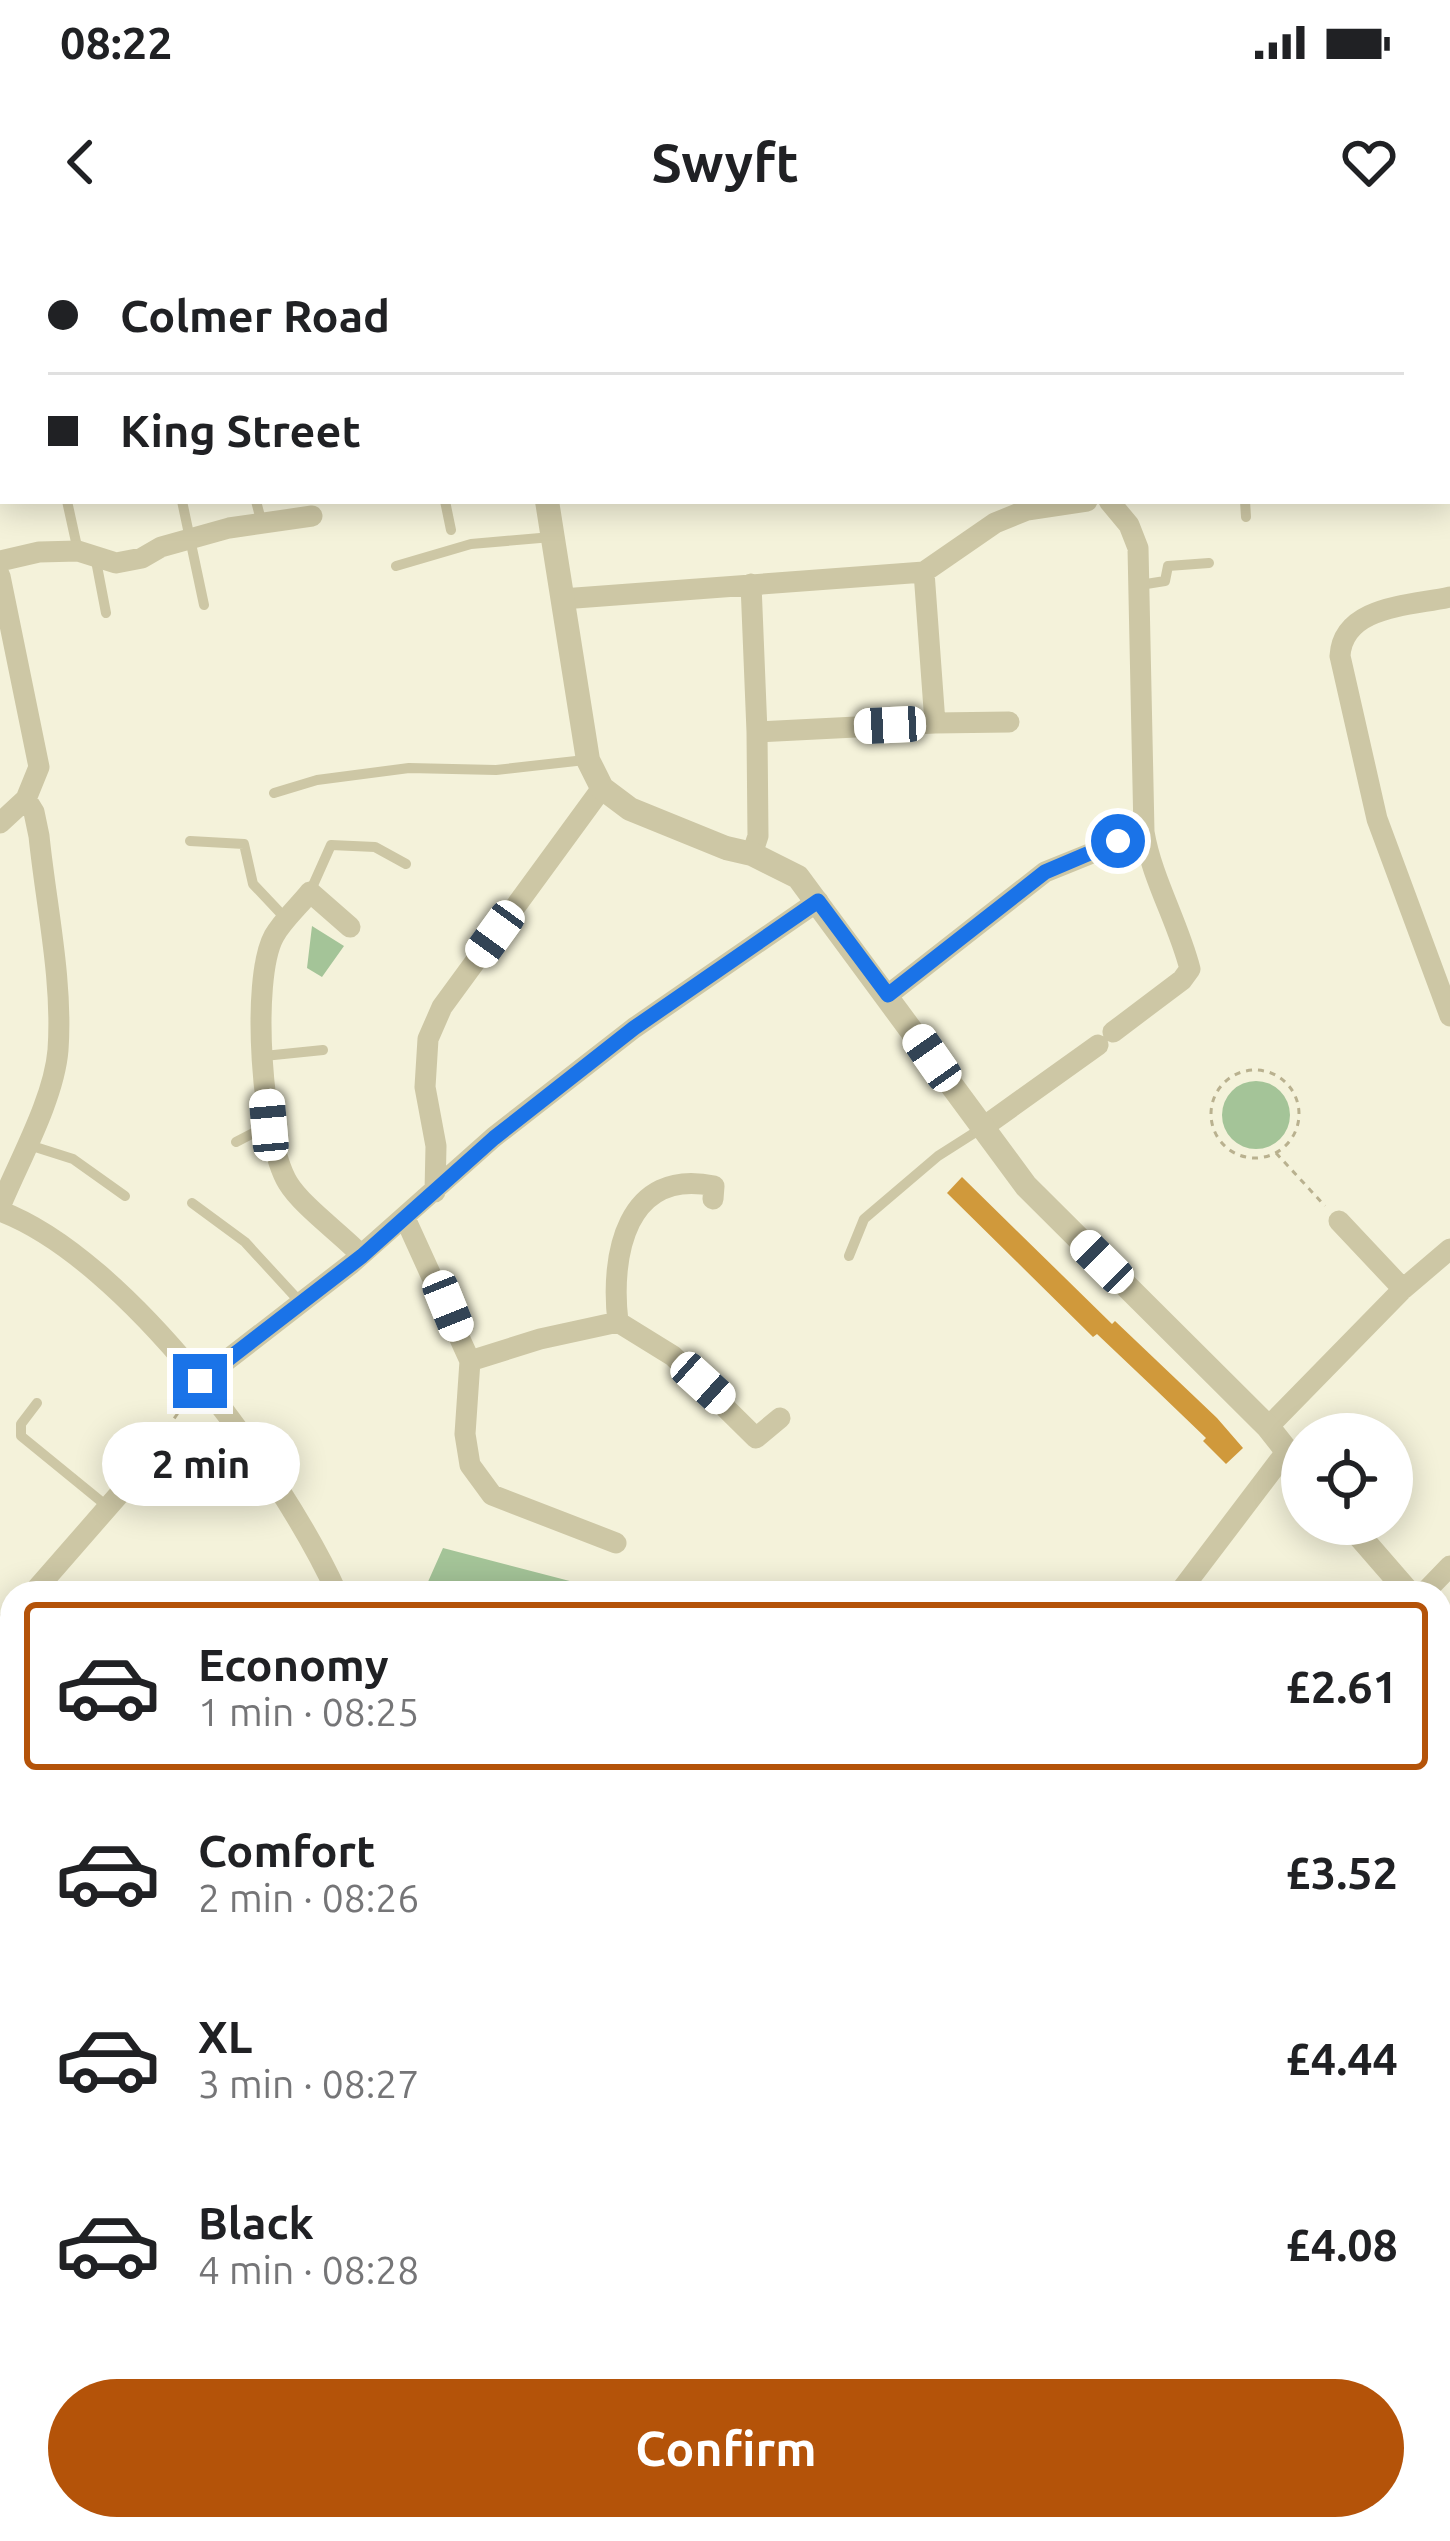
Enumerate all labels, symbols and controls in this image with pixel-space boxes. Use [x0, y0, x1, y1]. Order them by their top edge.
text: 08:22 [60, 17, 173, 68]
icon: back [48, 129, 114, 195]
icon: heart [1336, 129, 1402, 195]
text: Swyft [651, 132, 799, 192]
text: Colmer Road [120, 290, 390, 341]
text: King Street [120, 405, 361, 456]
car [853, 705, 927, 745]
route start [1091, 814, 1145, 868]
car [459, 894, 531, 974]
car [897, 1018, 967, 1098]
car [248, 1088, 290, 1162]
car [1064, 1224, 1140, 1300]
car [418, 1266, 478, 1346]
car [664, 1346, 742, 1420]
route end [173, 1354, 227, 1408]
map controls [1281, 1413, 1413, 1545]
button: locate [1281, 1413, 1413, 1545]
callout: 2 min [101, 1423, 299, 1507]
text: 2 min [152, 1442, 250, 1485]
icon: car [54, 1632, 162, 1740]
text: Economy [198, 1639, 389, 1690]
text: £2.61 [1285, 1661, 1398, 1712]
text: 1 min · 08:25 [198, 1690, 419, 1733]
icon: car [54, 1818, 162, 1926]
text: Comfort [198, 1825, 375, 1876]
text: £3.52 [1285, 1847, 1398, 1898]
text: 2 min · 08:26 [198, 1876, 419, 1919]
icon: car [54, 2004, 162, 2112]
text: XL [198, 2011, 252, 2062]
text: £4.44 [1285, 2033, 1398, 2084]
text: 3 min · 08:27 [198, 2062, 419, 2105]
icon: car [54, 2190, 162, 2298]
text: Black [198, 2197, 314, 2248]
text: £4.08 [1285, 2219, 1398, 2270]
text: 4 min · 08:28 [198, 2248, 419, 2291]
button: Confirm [48, 2379, 1404, 2517]

